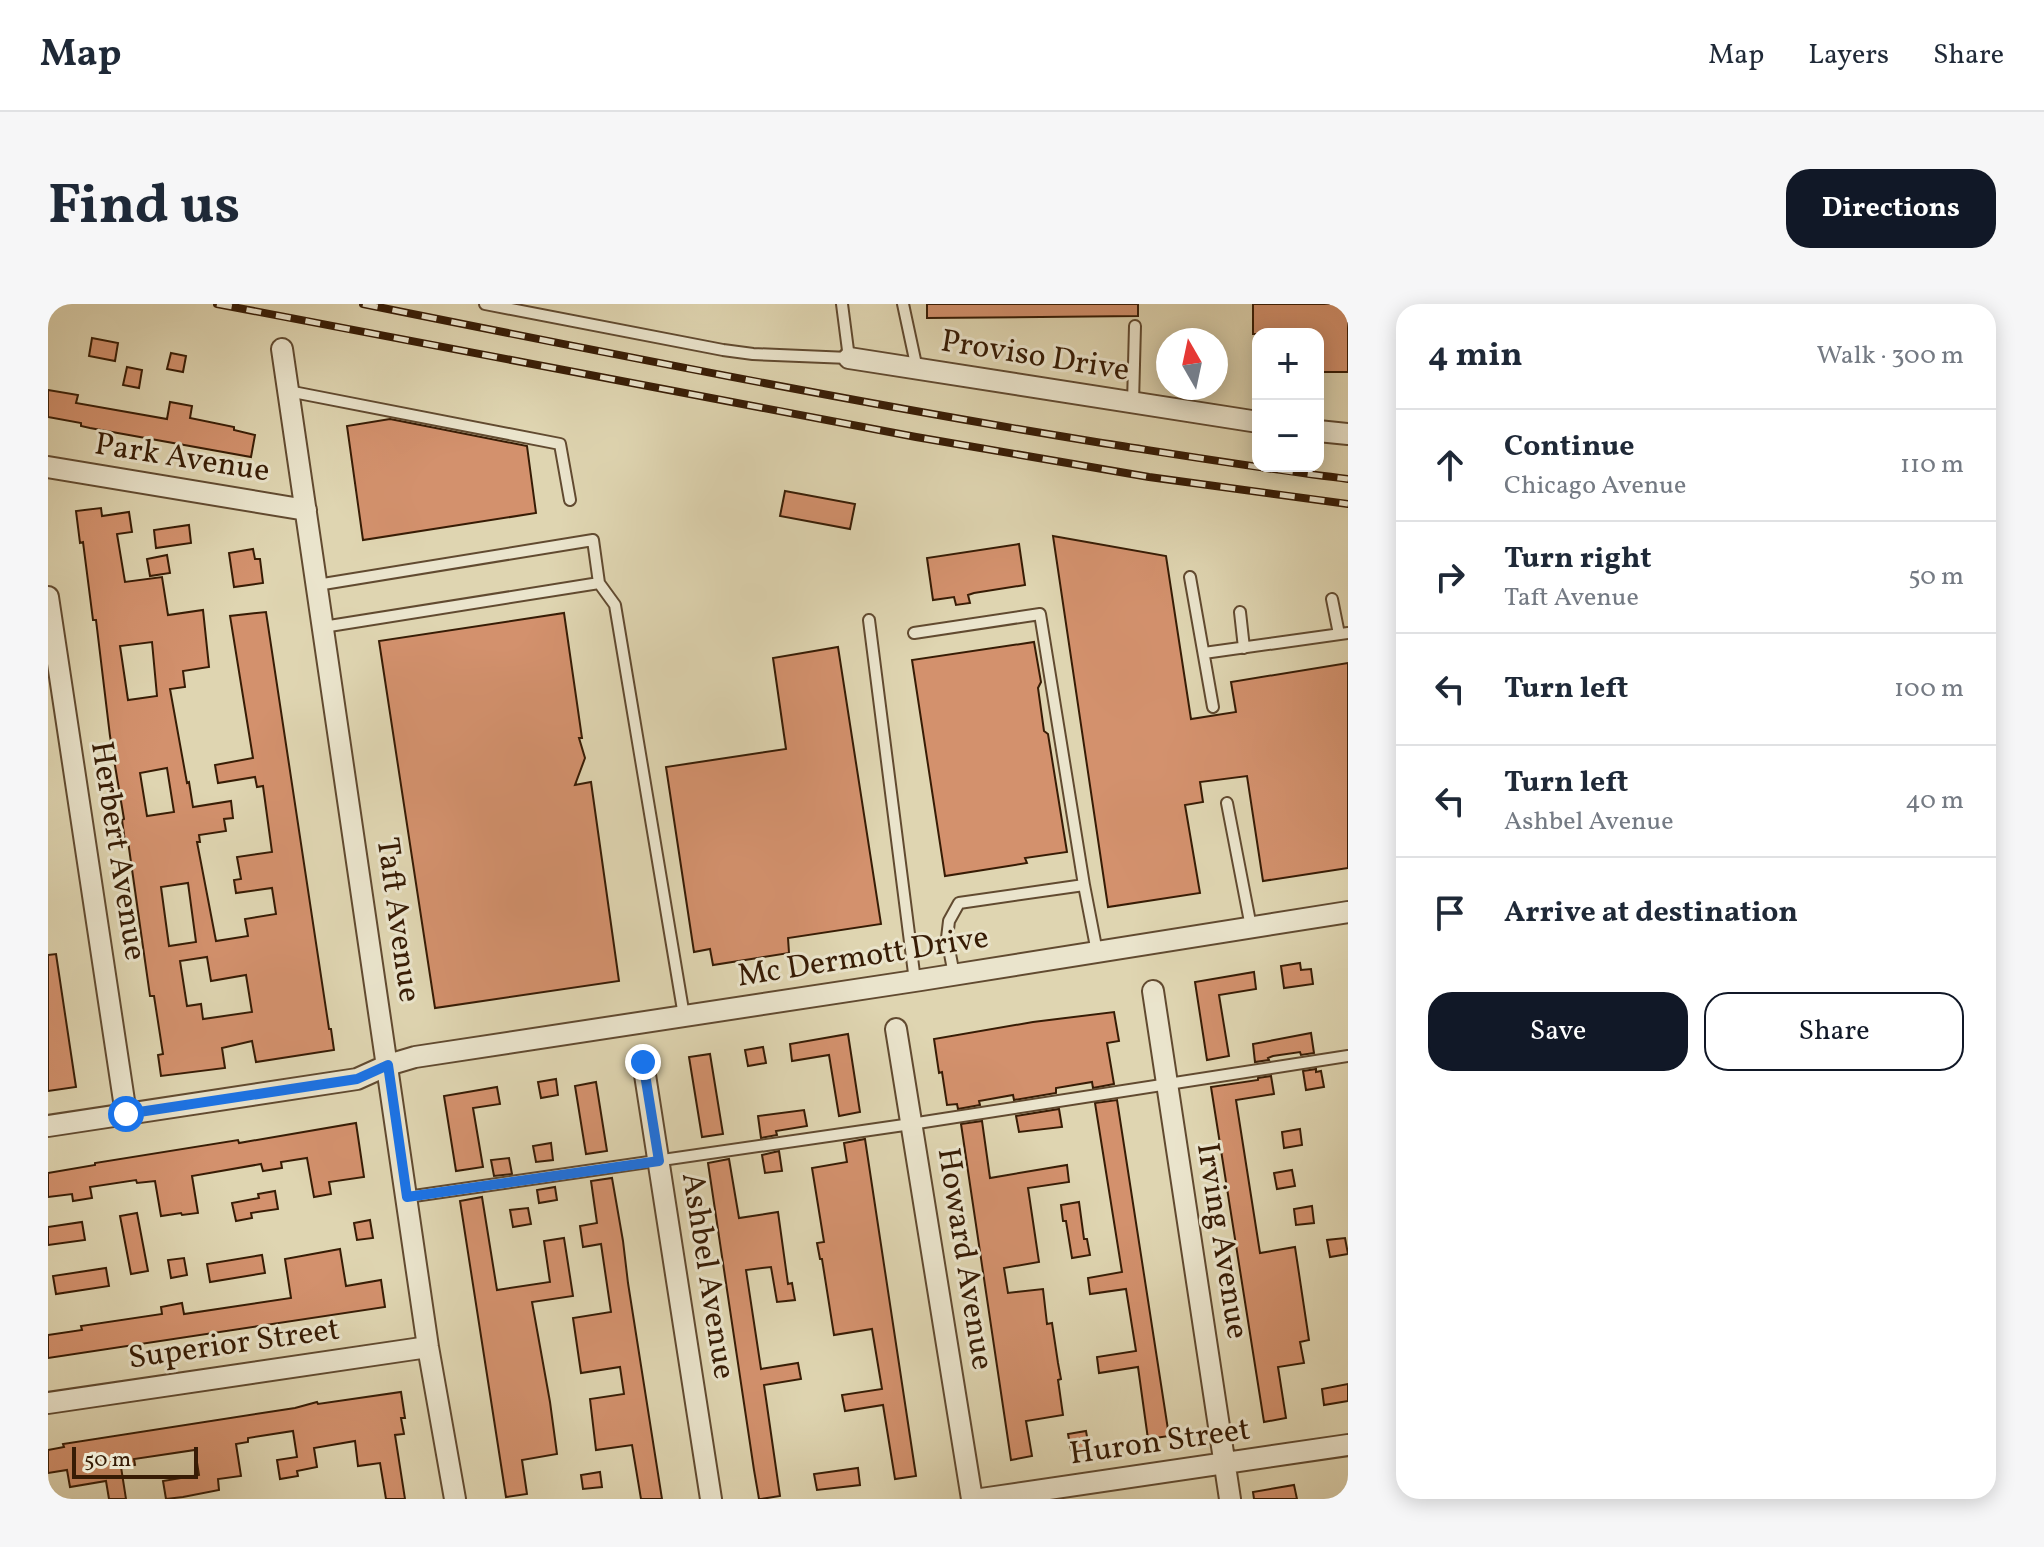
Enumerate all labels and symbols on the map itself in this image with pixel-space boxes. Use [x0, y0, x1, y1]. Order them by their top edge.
street label: Proviso Drive [937, 320, 1133, 394]
north arrow [1156, 328, 1228, 400]
street label: Park Avenue [91, 423, 273, 495]
street label: Herbert Avenue [78, 738, 156, 964]
street label: Taft Avenue [364, 835, 430, 1005]
street label: Mc Dermott Drive [734, 916, 992, 1000]
route end [625, 1044, 661, 1080]
route start [108, 1096, 144, 1132]
street label: Irving Avenue [1184, 1140, 1258, 1342]
street label: Howard Avenue [925, 1145, 1003, 1373]
street label: Ashbel Avenue [669, 1170, 745, 1382]
street label: Superior Street [125, 1308, 343, 1382]
street label: Huron Street [1067, 1409, 1253, 1477]
scale bar [72, 1443, 198, 1479]

